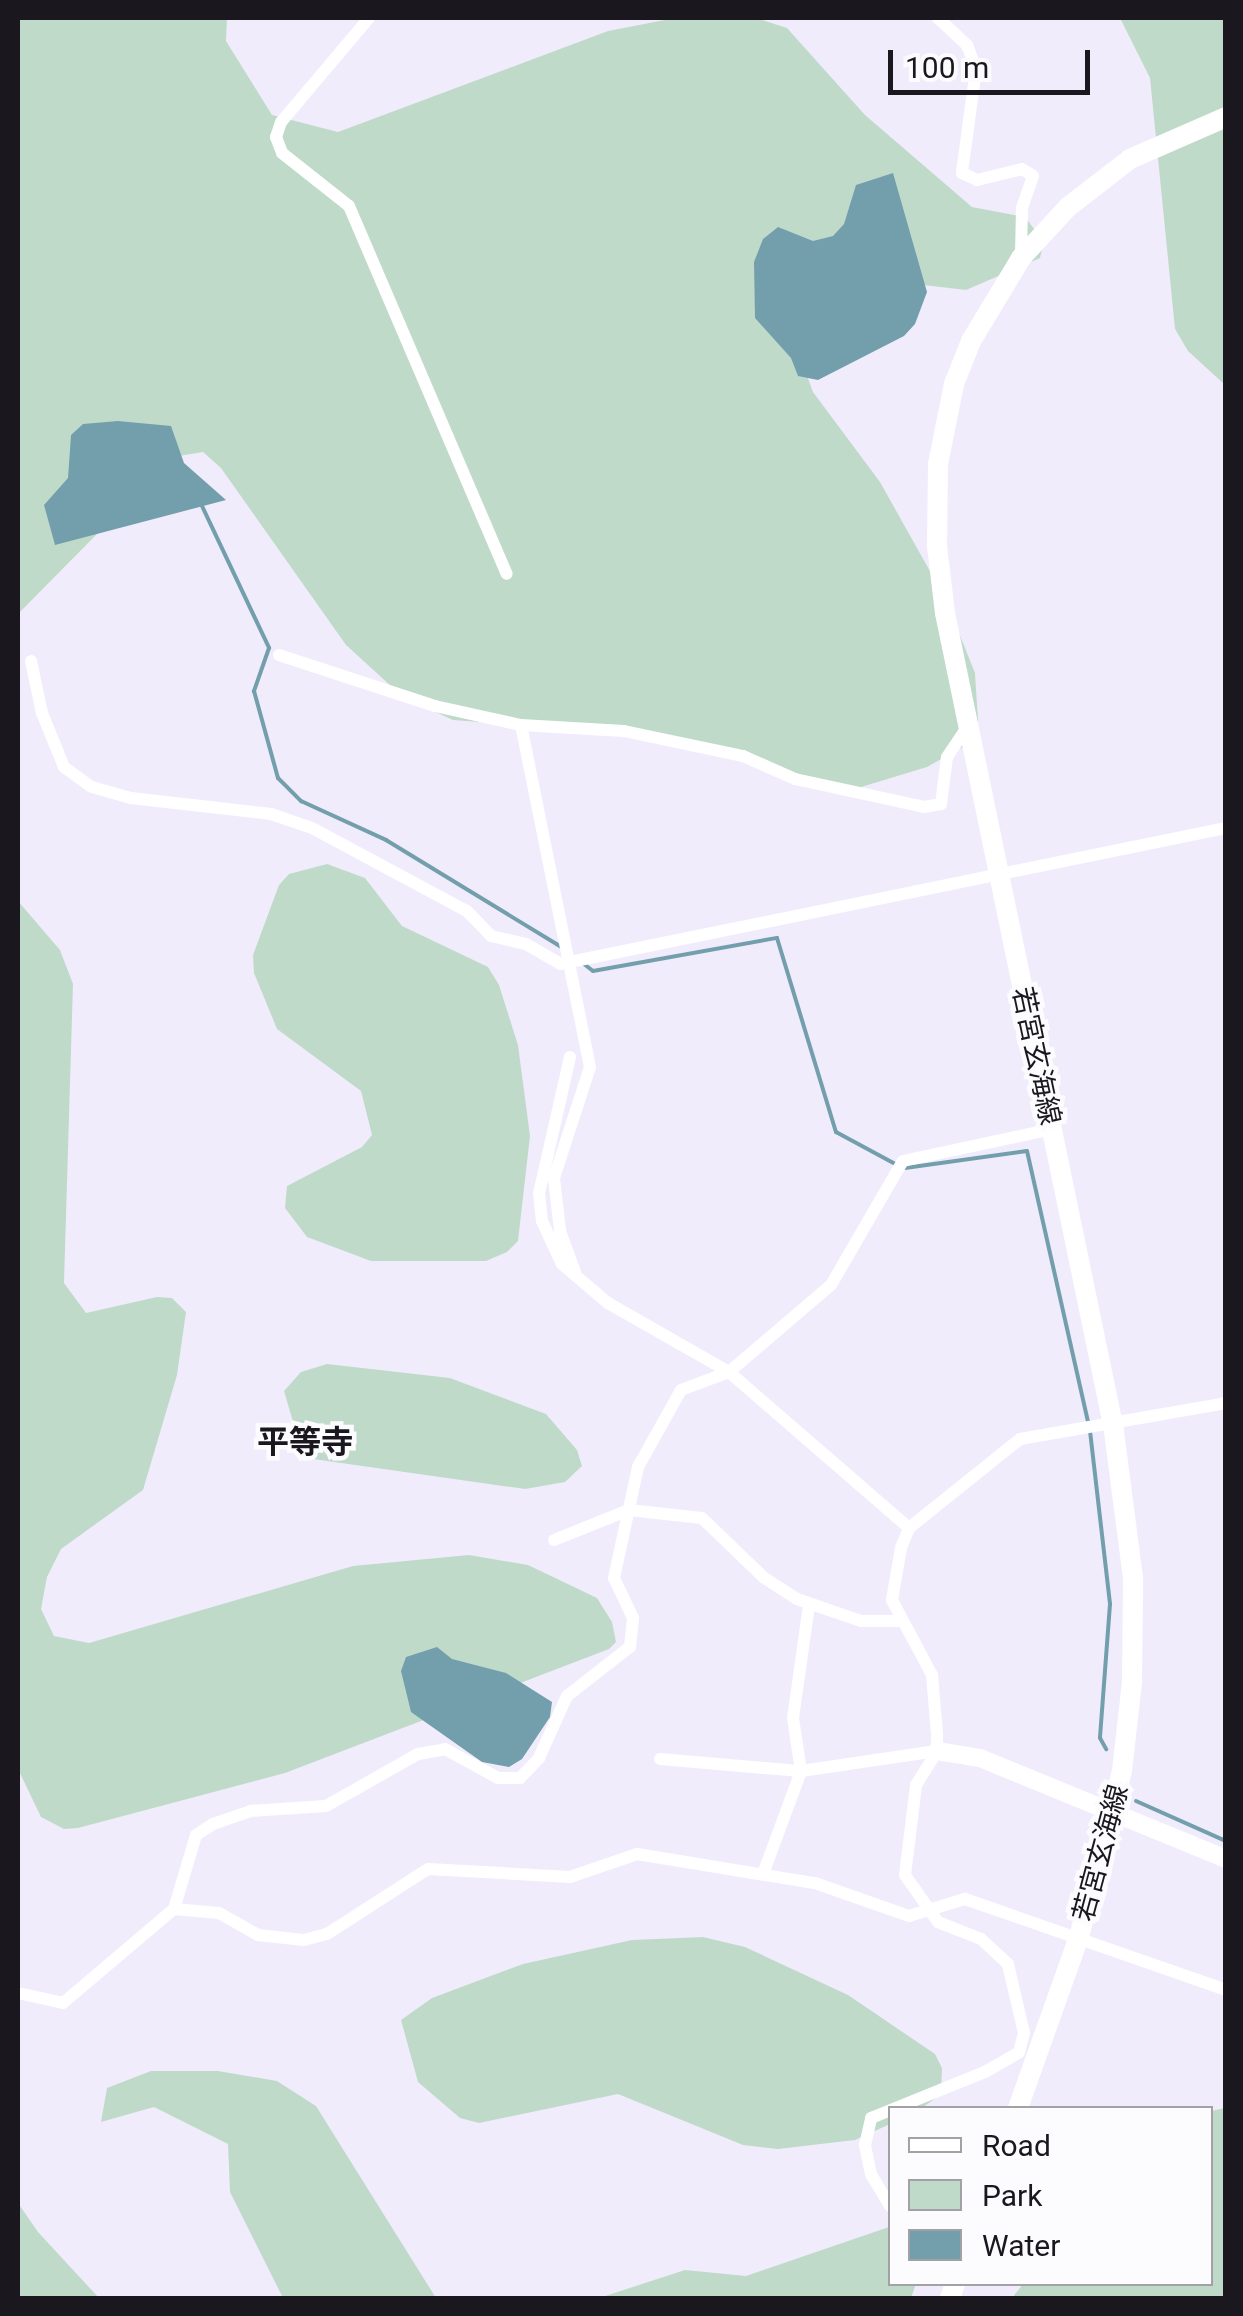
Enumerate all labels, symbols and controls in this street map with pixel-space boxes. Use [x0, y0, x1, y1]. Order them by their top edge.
scale bar [893, 30, 1096, 92]
text: 100 m [905, 50, 989, 85]
street label: 若宮玄海線 [1005, 984, 1067, 1128]
district label: 平等寺 [257, 1423, 353, 1461]
street label: 若宮玄海線 [1067, 1781, 1135, 1925]
legend [888, 2106, 1213, 2286]
text: Road [982, 2128, 1051, 2163]
text: Park [982, 2178, 1042, 2213]
text: Water [982, 2228, 1060, 2263]

